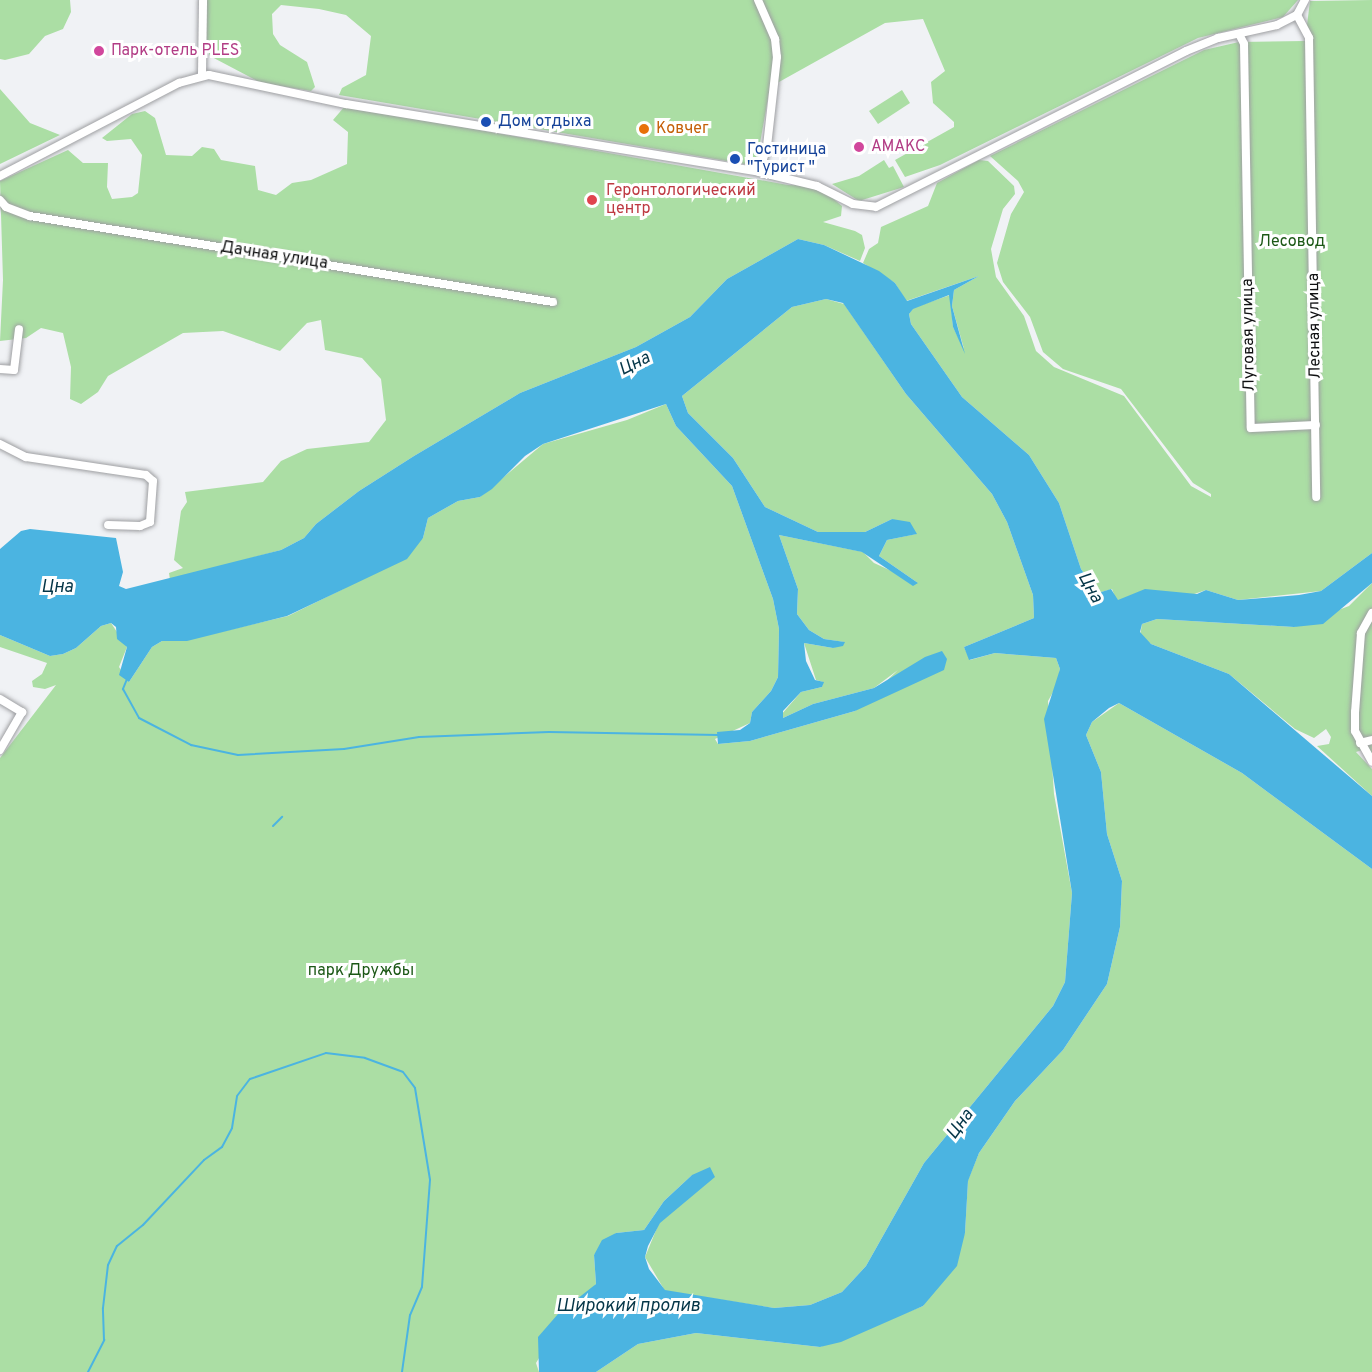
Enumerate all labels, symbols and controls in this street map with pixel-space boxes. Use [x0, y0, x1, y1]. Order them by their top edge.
place label: Парк-отель PLES [111, 41, 239, 61]
marker: Парк-отель PLES [92, 44, 106, 58]
place label: Дом отдыха [498, 112, 591, 132]
marker: Дом отдыха [479, 115, 493, 129]
place label: Ковчег [656, 119, 709, 139]
marker: Ковчег [637, 122, 651, 136]
place label: АМАКС [871, 137, 925, 157]
place label: Гостиница "Турист " [747, 140, 826, 178]
marker: АМАКС [852, 140, 866, 154]
marker: Гостиница "Турист " [728, 152, 742, 166]
place label: Геронтологический центр [606, 181, 756, 219]
marker: Геронтологический центр [583, 191, 601, 209]
park label: Лесовод [1259, 232, 1325, 252]
street label: Дачная улица [219, 238, 329, 274]
street label: Лесная улица [1304, 273, 1326, 379]
street label: Луговая улица [1238, 278, 1260, 392]
water label: Цна [616, 348, 654, 382]
water label: Цна [1072, 569, 1106, 607]
water label: Цна [41, 577, 73, 599]
park label: парк Дружбы [308, 961, 414, 981]
water label: Цна [943, 1106, 979, 1144]
water label: Широкий пролив [556, 1296, 700, 1318]

